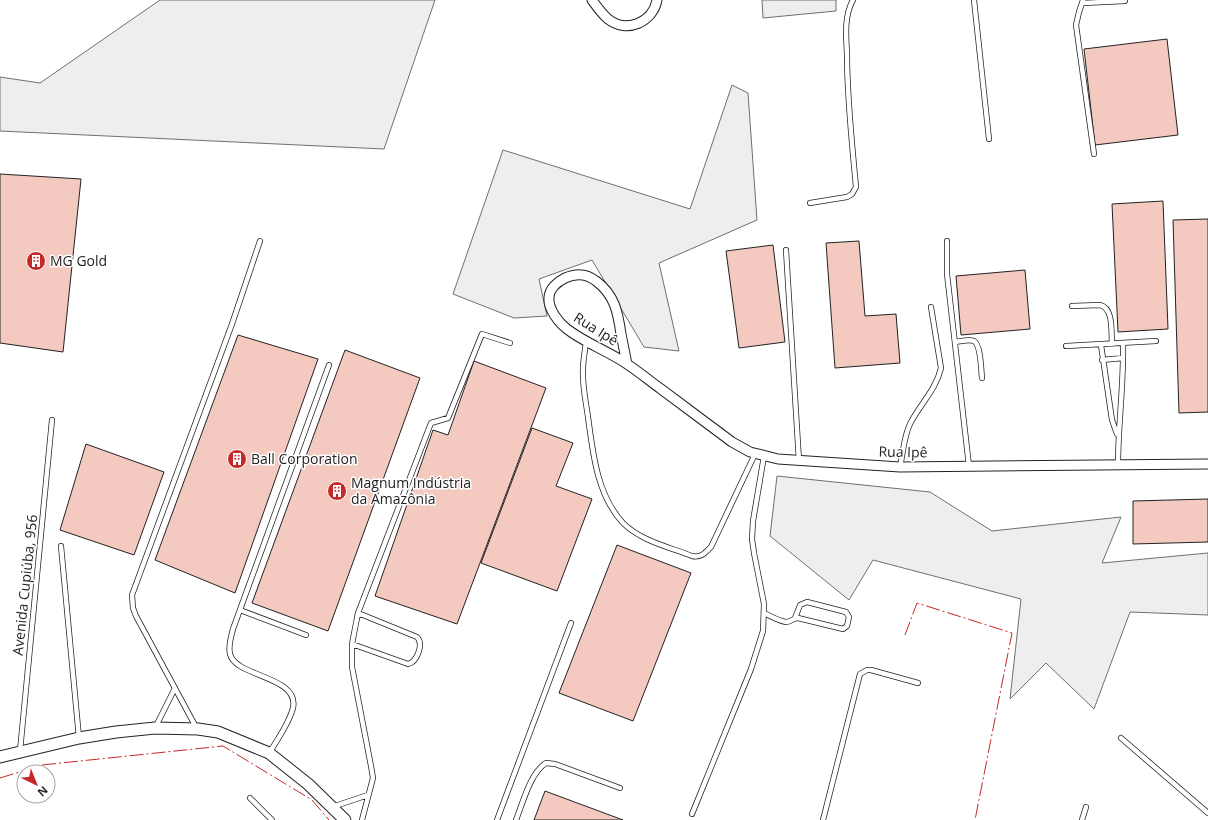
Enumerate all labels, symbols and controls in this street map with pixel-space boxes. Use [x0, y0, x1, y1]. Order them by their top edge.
building icon: MG Gold [25, 250, 47, 272]
place label: MG Gold [50, 251, 107, 270]
street label: Rua Ipê [570, 308, 622, 350]
street label: Rua Ipê [878, 442, 928, 461]
building icon: Ball Corporation [226, 448, 248, 470]
place label: Ball Corporation [251, 449, 358, 468]
place label: Magnum Indústria da Amazônia [351, 473, 471, 508]
building icon: Magnum Indústria da Amazônia [326, 480, 348, 502]
street label: Avenida Cupiúba, 956 [8, 514, 41, 656]
north arrow [16, 764, 56, 804]
text: N [35, 783, 52, 800]

